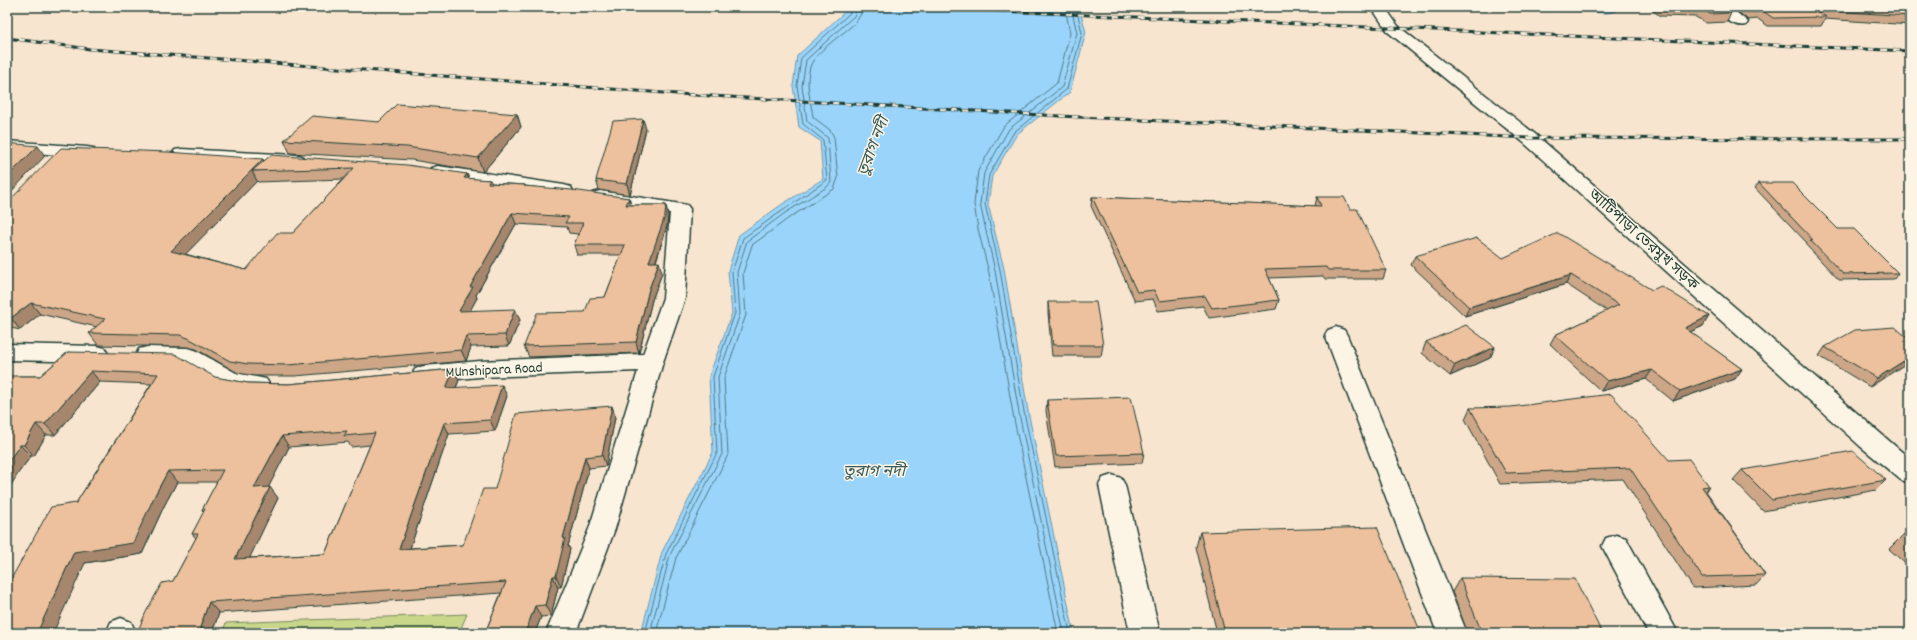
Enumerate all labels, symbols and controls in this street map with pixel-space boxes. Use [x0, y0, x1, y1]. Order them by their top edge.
water label: তুরাগ নদী [853, 111, 897, 180]
street label: আটিপাড়া তেরমুখ সড়ক [1582, 184, 1703, 297]
street label: MUnshipara Road [445, 357, 543, 385]
water label: তুরাগ নদী [843, 461, 908, 484]

